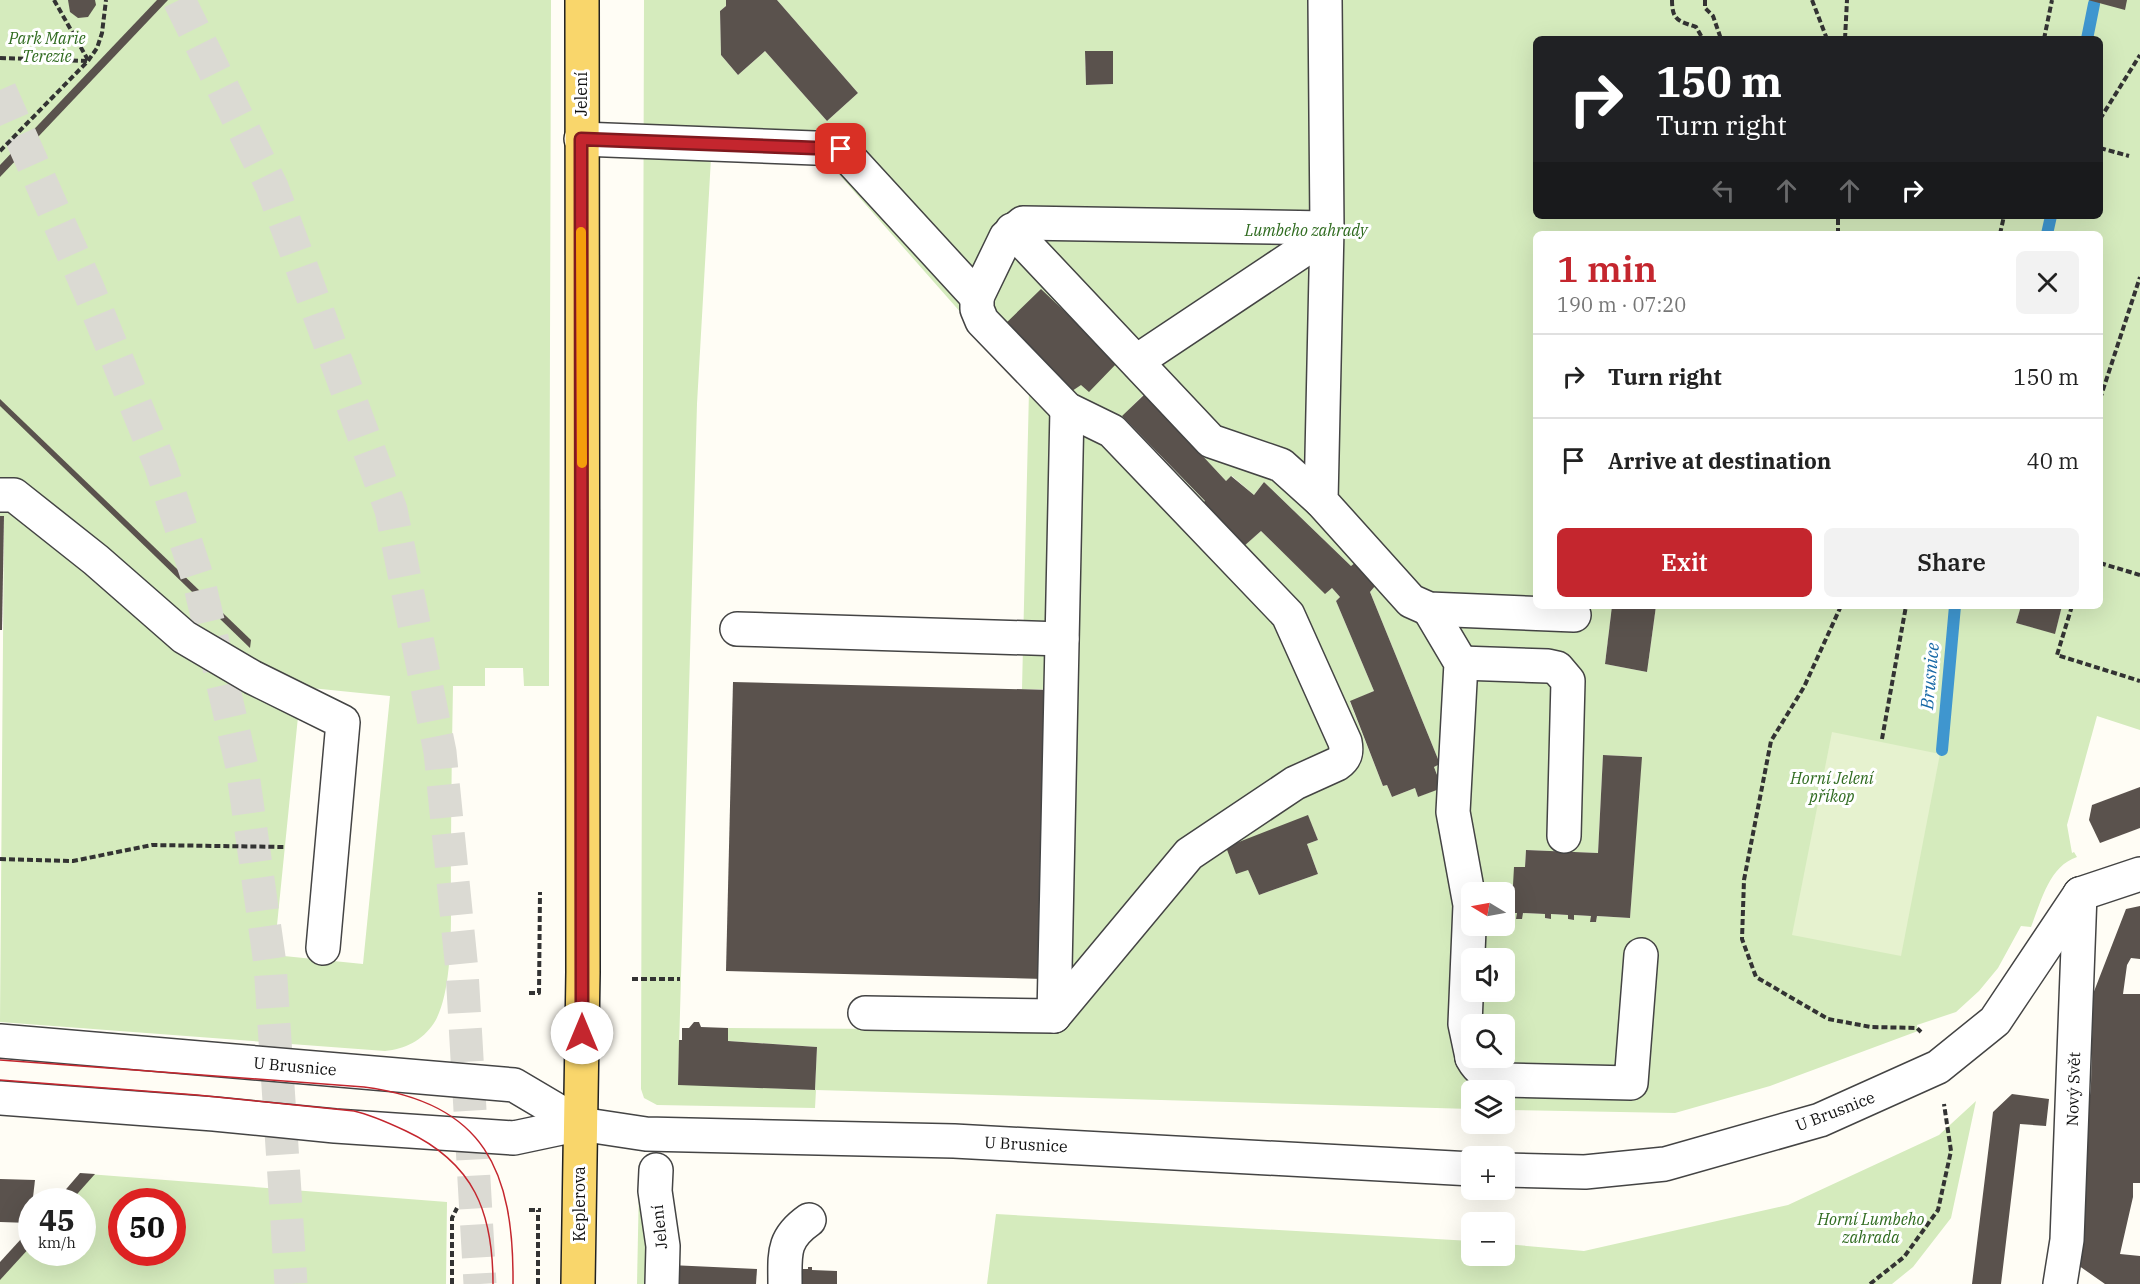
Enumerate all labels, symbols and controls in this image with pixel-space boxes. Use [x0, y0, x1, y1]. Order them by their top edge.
park label: Park Marie Terezie [7, 28, 86, 66]
text: 150 m [1656, 54, 1782, 109]
icon: right [1557, 60, 1635, 138]
street label: Jelení [571, 72, 591, 116]
text: Turn right [1656, 107, 1787, 142]
pin [815, 123, 866, 174]
icon: arrive [824, 132, 857, 165]
icon: left [1707, 174, 1740, 207]
icon: ahead [1770, 174, 1803, 207]
icon: ahead [1833, 174, 1866, 207]
icon: right [1896, 174, 1929, 207]
park label: Lumbeho zahrady [1244, 220, 1369, 240]
text: 1 min [1557, 245, 1657, 292]
button: close [2016, 251, 2079, 314]
text: 190 m · 07:20 [1557, 291, 1686, 318]
icon: right [1557, 360, 1590, 393]
text: Turn right [1608, 362, 1722, 391]
text: 150 m [2013, 362, 2079, 391]
icon: arrive [1557, 444, 1590, 477]
text: Arrive at destination [1608, 446, 1831, 475]
text: 40 m [2027, 446, 2079, 475]
button: Exit [1557, 528, 1812, 597]
button: Share [1824, 528, 2079, 597]
water label: Brusnice [1915, 642, 1944, 711]
park label: Horní Jelení příkop [1789, 768, 1875, 806]
north arrow [1461, 882, 1515, 936]
map controls [1461, 882, 1515, 1266]
button: sound [1461, 948, 1515, 1002]
position arrow [550, 1001, 614, 1065]
button: search [1461, 1014, 1515, 1068]
street label: Nový Svět [2062, 1051, 2084, 1127]
street label: U Brusnice [253, 1052, 337, 1080]
button: layers [1461, 1080, 1515, 1134]
street label: U Brusnice [1793, 1087, 1877, 1135]
street label: U Brusnice [984, 1132, 1068, 1156]
button: + [1461, 1146, 1515, 1200]
street label: Keplerova [569, 1166, 589, 1242]
speed limit sign: 50 [108, 1188, 186, 1266]
text: 45 [39, 1200, 75, 1239]
street label: Jelení [647, 1204, 671, 1250]
park label: Horní Lumbeho zahrada [1816, 1209, 1925, 1247]
button: − [1461, 1212, 1515, 1266]
text: km/h [38, 1233, 76, 1252]

